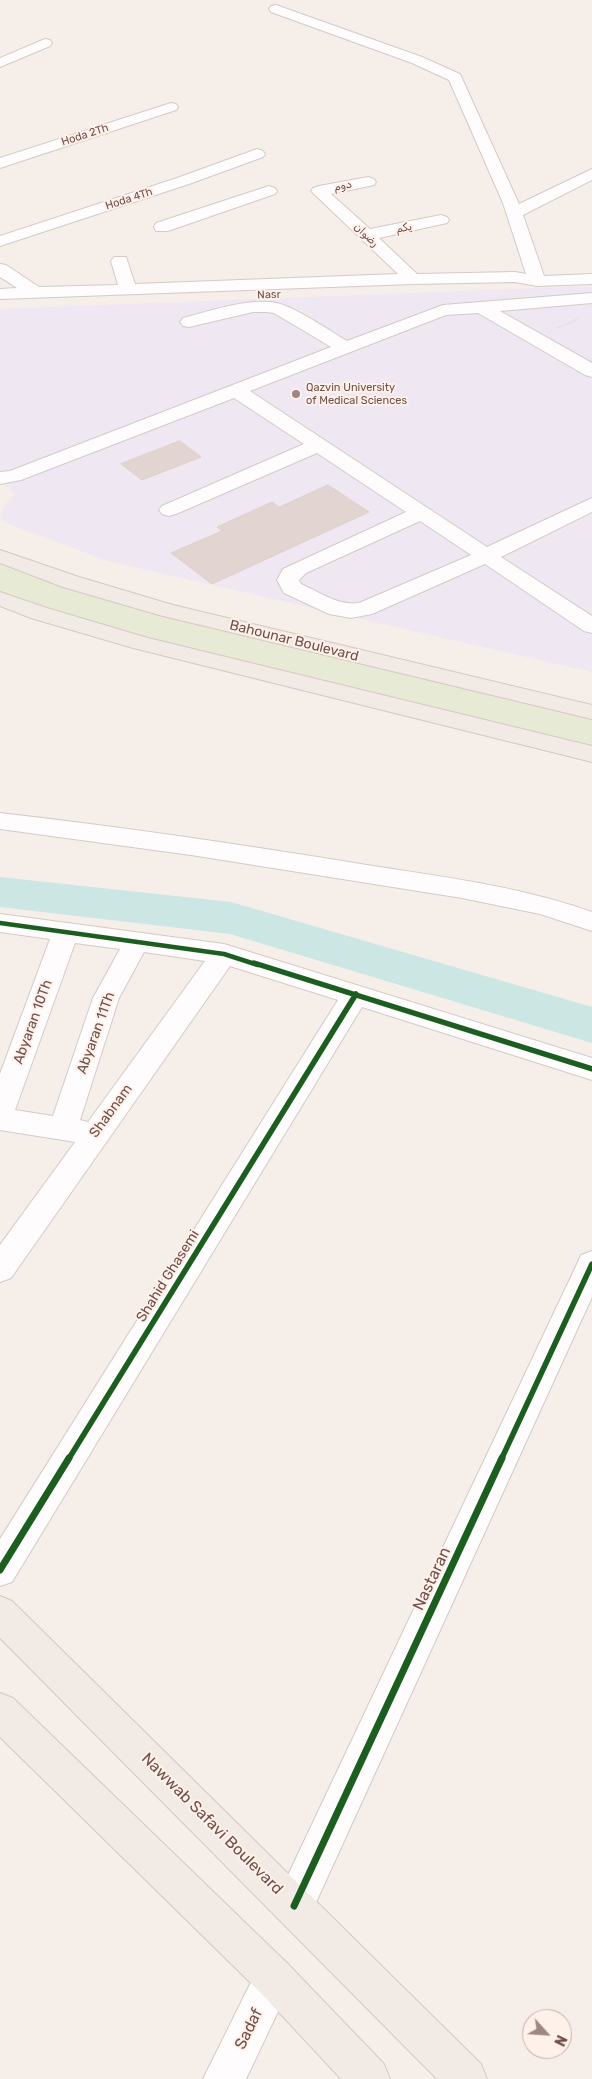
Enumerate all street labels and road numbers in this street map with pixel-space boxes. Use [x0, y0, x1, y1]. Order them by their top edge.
street label: Hoda 2Th [60, 121, 110, 149]
street label: دوم [333, 178, 353, 194]
street label: Hoda 4Th [104, 185, 154, 213]
street label: رضوان [351, 220, 381, 250]
street label: یکم [395, 220, 413, 236]
street label: Nasr [257, 288, 281, 302]
street label: Bahounar Boulevard [228, 617, 360, 665]
street label: Abyaran 10Th [10, 978, 56, 1066]
street label: Abyaran 11Th [73, 990, 119, 1076]
street label: Shabnam [86, 1081, 136, 1141]
street label: Shahid Ghasemi [133, 1227, 203, 1325]
street label: Nastaran [409, 1544, 455, 1614]
street label: Nawwab Safavi Boulevard [137, 1749, 287, 1899]
street label: Sadaf [231, 2005, 267, 2053]

